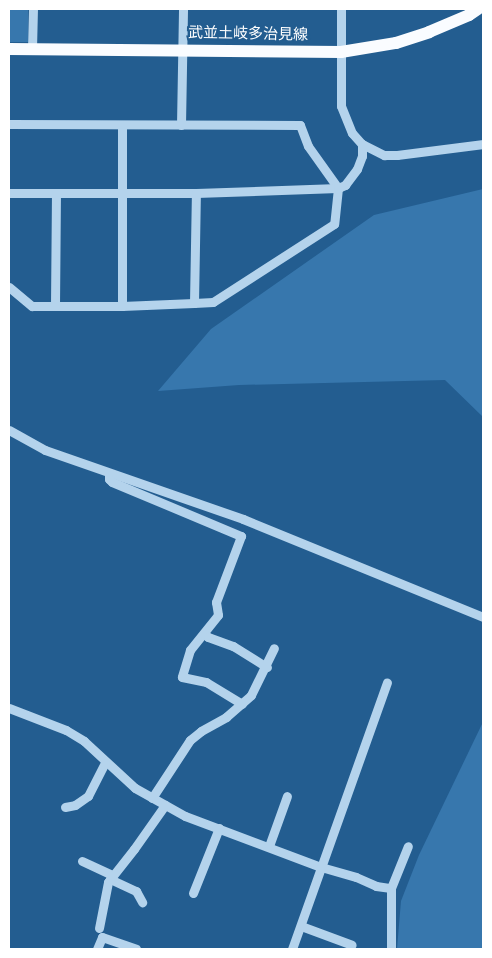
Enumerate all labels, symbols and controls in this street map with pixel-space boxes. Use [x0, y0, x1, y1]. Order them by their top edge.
street label: 武並土岐多治見線 [188, 24, 308, 44]

